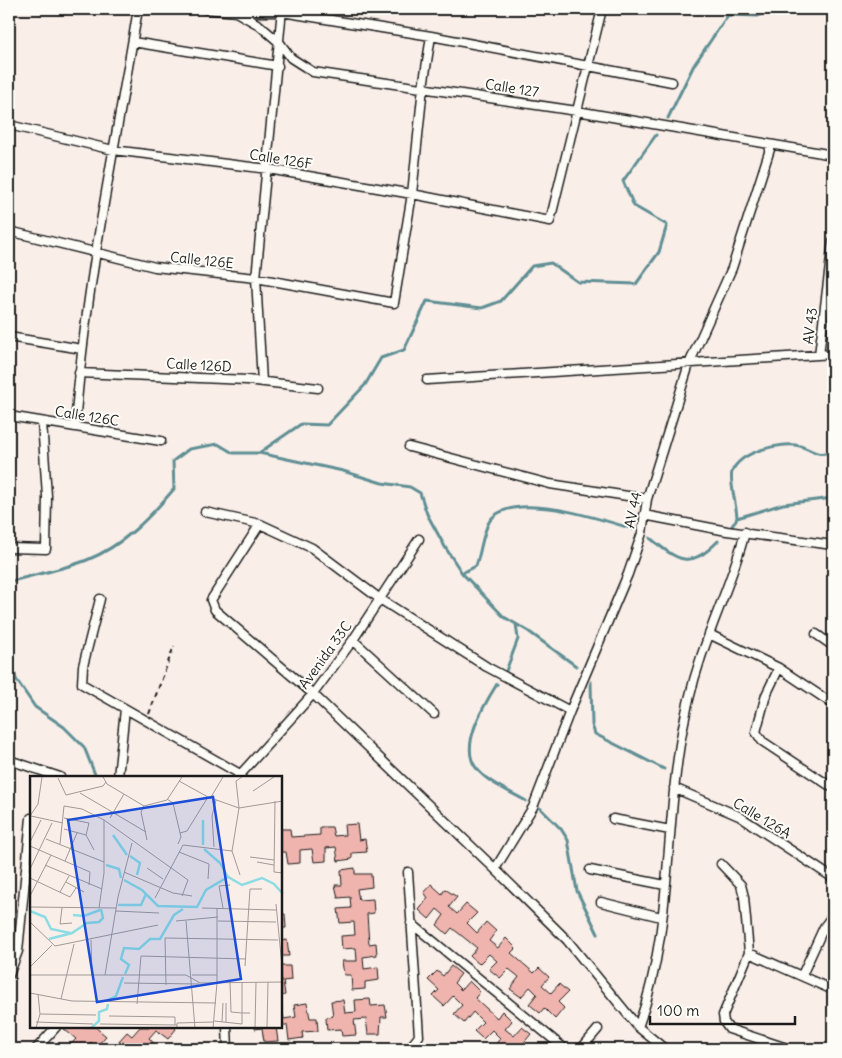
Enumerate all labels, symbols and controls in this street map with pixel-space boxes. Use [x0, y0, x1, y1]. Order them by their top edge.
street label: Calle 127 [484, 75, 540, 101]
street label: Calle 126F [248, 145, 314, 173]
street label: Calle 126E [169, 248, 235, 272]
street label: AV 43 [799, 307, 821, 345]
street label: Calle 126D [166, 354, 232, 376]
street label: Calle 126C [54, 402, 120, 430]
street label: AV 44 [620, 490, 646, 530]
street label: Avenida 33C [294, 618, 356, 692]
inset map [30, 776, 282, 1028]
street label: Calle 126A [730, 794, 794, 842]
scale bar [650, 993, 794, 1025]
text: 100 m [657, 1001, 699, 1020]

